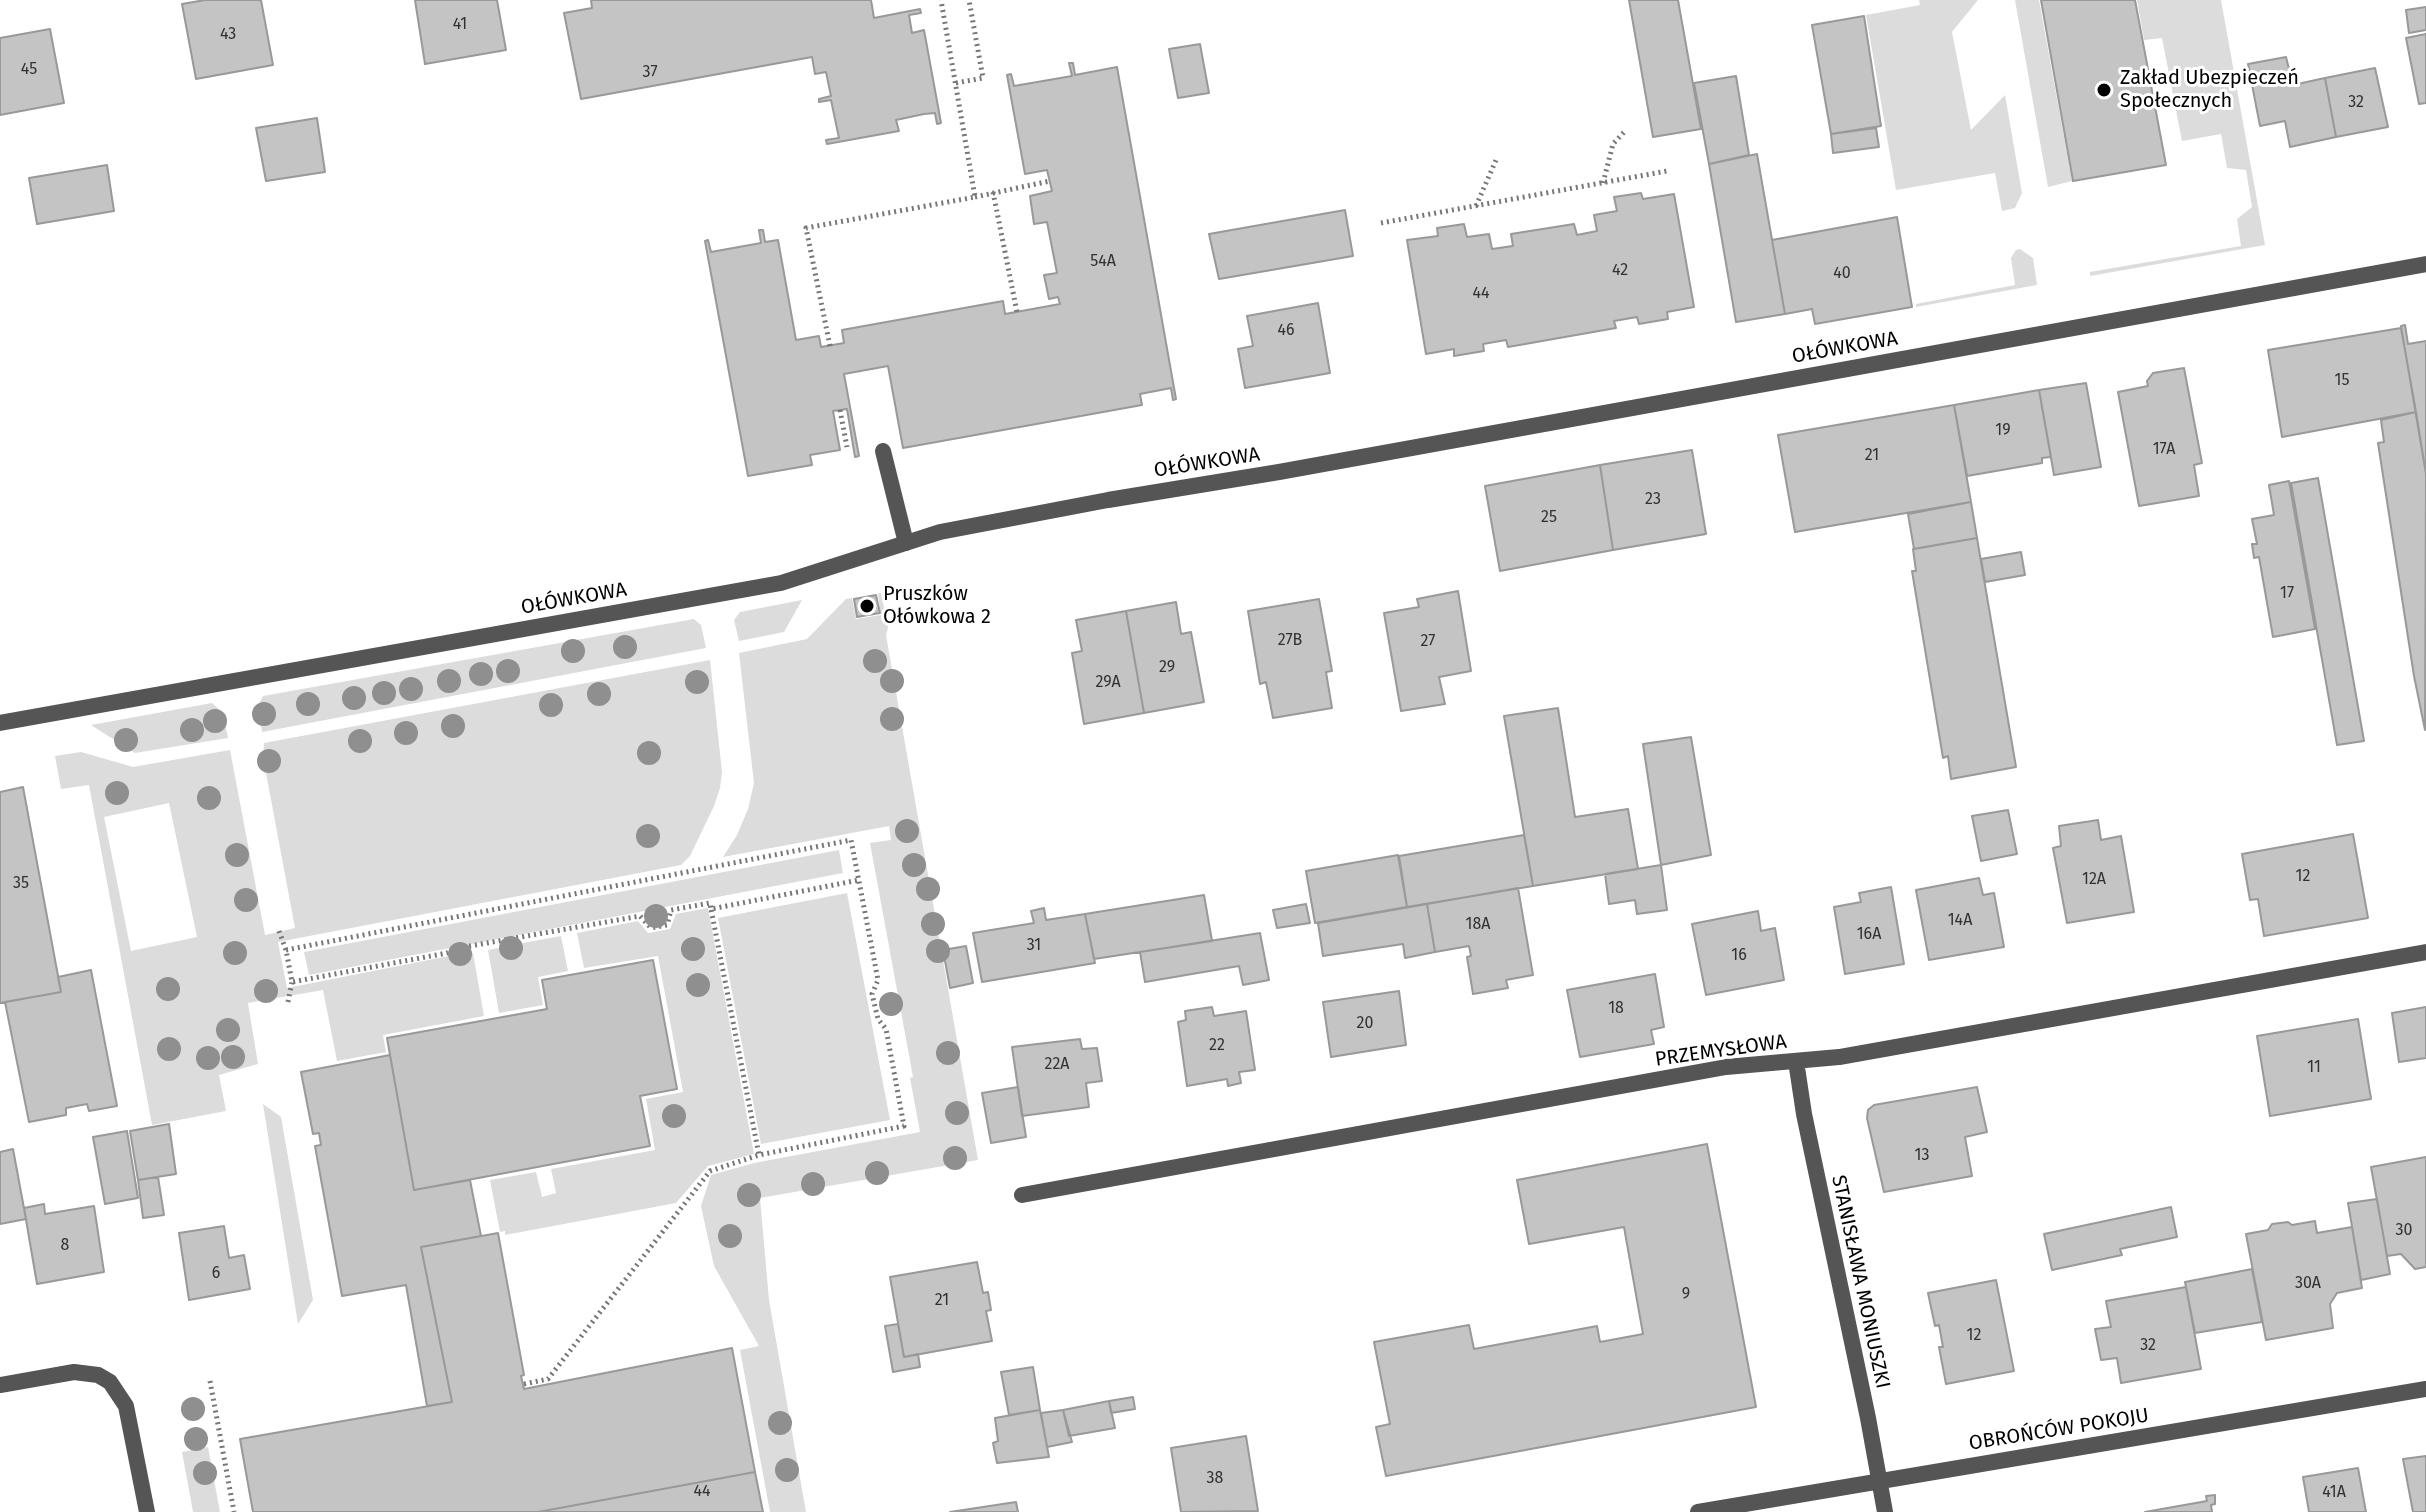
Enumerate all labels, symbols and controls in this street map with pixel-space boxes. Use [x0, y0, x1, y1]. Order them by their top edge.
house number: 41 [453, 15, 467, 35]
house number: 43 [220, 25, 236, 45]
house number: 45 [21, 60, 37, 80]
house number: 37 [642, 63, 658, 83]
place label: Zakład Ubezpieczeń Społecznych [2120, 66, 2299, 113]
marker: Zakład Ubezpieczeń Społecznych [2095, 81, 2113, 99]
house number: 32 [2348, 93, 2364, 113]
house number: 54A [1090, 252, 1116, 272]
house number: 42 [1612, 261, 1628, 281]
house number: 40 [1833, 264, 1851, 284]
house number: 44 [1472, 284, 1490, 304]
house number: 46 [1277, 321, 1295, 341]
street label: OŁÓWKOWA [1790, 327, 1900, 369]
house number: 15 [2335, 371, 2349, 391]
house number: 19 [1995, 421, 2011, 441]
house number: 17A [2153, 440, 2175, 460]
street label: OŁÓWKOWA [1152, 443, 1262, 483]
house number: 21 [1865, 446, 1879, 466]
house number: 23 [1645, 490, 1661, 510]
house number: 25 [1541, 508, 1557, 528]
street label: OŁÓWKOWA [519, 578, 629, 620]
place label: Pruszków Ołówkowa 2 [883, 582, 991, 629]
house number: 17 [2280, 584, 2294, 604]
marker: Pruszków Ołówkowa 2 [858, 597, 876, 615]
house number: 27B [1278, 631, 1302, 651]
house number: 27 [1421, 632, 1435, 652]
house number: 29 [1159, 658, 1175, 678]
house number: 29A [1095, 673, 1121, 693]
house number: 12 [2296, 867, 2310, 887]
house number: 12A [2082, 870, 2106, 890]
house number: 35 [13, 874, 29, 894]
house number: 14A [1948, 911, 1972, 931]
house number: 18A [1466, 915, 1490, 935]
house number: 16A [1857, 925, 1881, 945]
house number: 31 [1027, 936, 1041, 956]
house number: 16 [1731, 946, 1747, 966]
house number: 18 [1608, 999, 1624, 1019]
house number: 20 [1357, 1014, 1373, 1034]
street label: PRZEMYSŁOWA [1654, 1030, 1788, 1072]
house number: 22 [1209, 1036, 1225, 1056]
house number: 22A [1044, 1055, 1070, 1075]
house number: 11 [2307, 1058, 2321, 1078]
house number: 13 [1915, 1146, 1929, 1166]
street label: STANISŁAWA MONIUSZKI [1826, 1173, 1894, 1391]
house number: 30 [2396, 1221, 2412, 1241]
house number: 8 [61, 1236, 69, 1256]
house number: 6 [212, 1264, 220, 1284]
house number: 30A [2295, 1274, 2321, 1294]
house number: 9 [1682, 1285, 1690, 1305]
house number: 21 [935, 1291, 949, 1311]
house number: 12 [1967, 1326, 1981, 1346]
house number: 32 [2140, 1336, 2156, 1356]
street label: OBROŃCÓW POKOJU [1967, 1404, 2151, 1456]
house number: 38 [1207, 1469, 1223, 1489]
house number: 44 [693, 1482, 711, 1502]
house number: 41A [2322, 1483, 2346, 1503]

